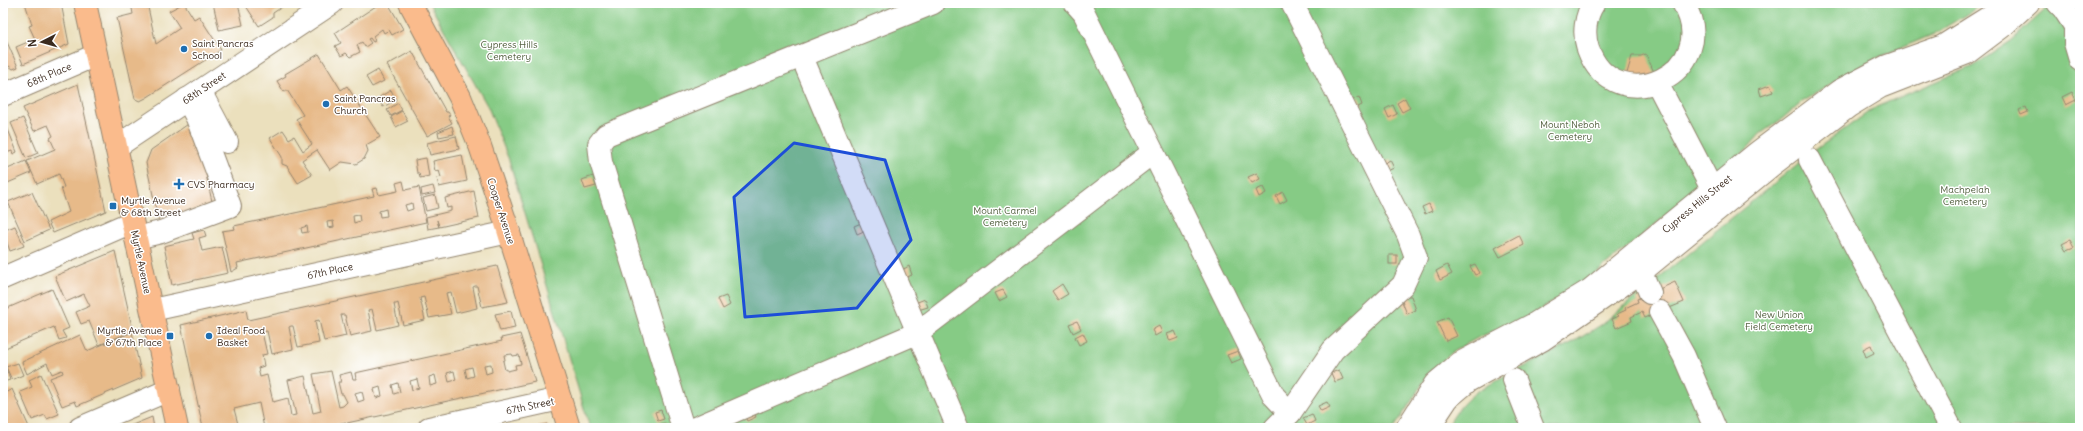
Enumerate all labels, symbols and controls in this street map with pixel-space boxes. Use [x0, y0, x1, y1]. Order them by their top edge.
north arrow [22, 22, 62, 62]
place label: Saint Pancras School [192, 37, 254, 62]
park label: Cypress Hills Cemetery [481, 38, 538, 63]
text: N [25, 39, 39, 48]
marker: Saint Pancras School [179, 44, 189, 54]
street label: 68th Place [25, 60, 73, 90]
street label: 68th Street [180, 68, 229, 107]
place label: Saint Pancras Church [334, 92, 396, 117]
marker: Saint Pancras Church [321, 99, 331, 109]
park label: Mount Neboh Cemetery [1540, 118, 1600, 143]
street label: Cypress Hills Street [1659, 171, 1735, 236]
street label: Cooper Avenue [484, 176, 518, 246]
place label: CVS Pharmacy [187, 178, 255, 191]
marker: CVS Pharmacy [174, 179, 184, 189]
park label: Machpelah Cemetery [1940, 183, 1990, 208]
place label: Myrtle Avenue & 68th Street [121, 194, 186, 219]
marker: Myrtle Avenue & 68th Street [108, 201, 118, 211]
park label: Mount Carmel Cemetery [973, 204, 1037, 229]
street label: Myrtle Avenue [128, 229, 154, 295]
street label: 67th Place [306, 260, 354, 282]
park label: New Union Field Cemetery [1745, 308, 1813, 333]
place label: Myrtle Avenue & 67th Place [97, 324, 162, 349]
place label: Ideal Food Basket [217, 324, 265, 349]
marker: Myrtle Avenue & 67th Place [165, 331, 175, 341]
marker: Ideal Food Basket [204, 331, 214, 341]
street label: 67th Street [505, 394, 556, 417]

